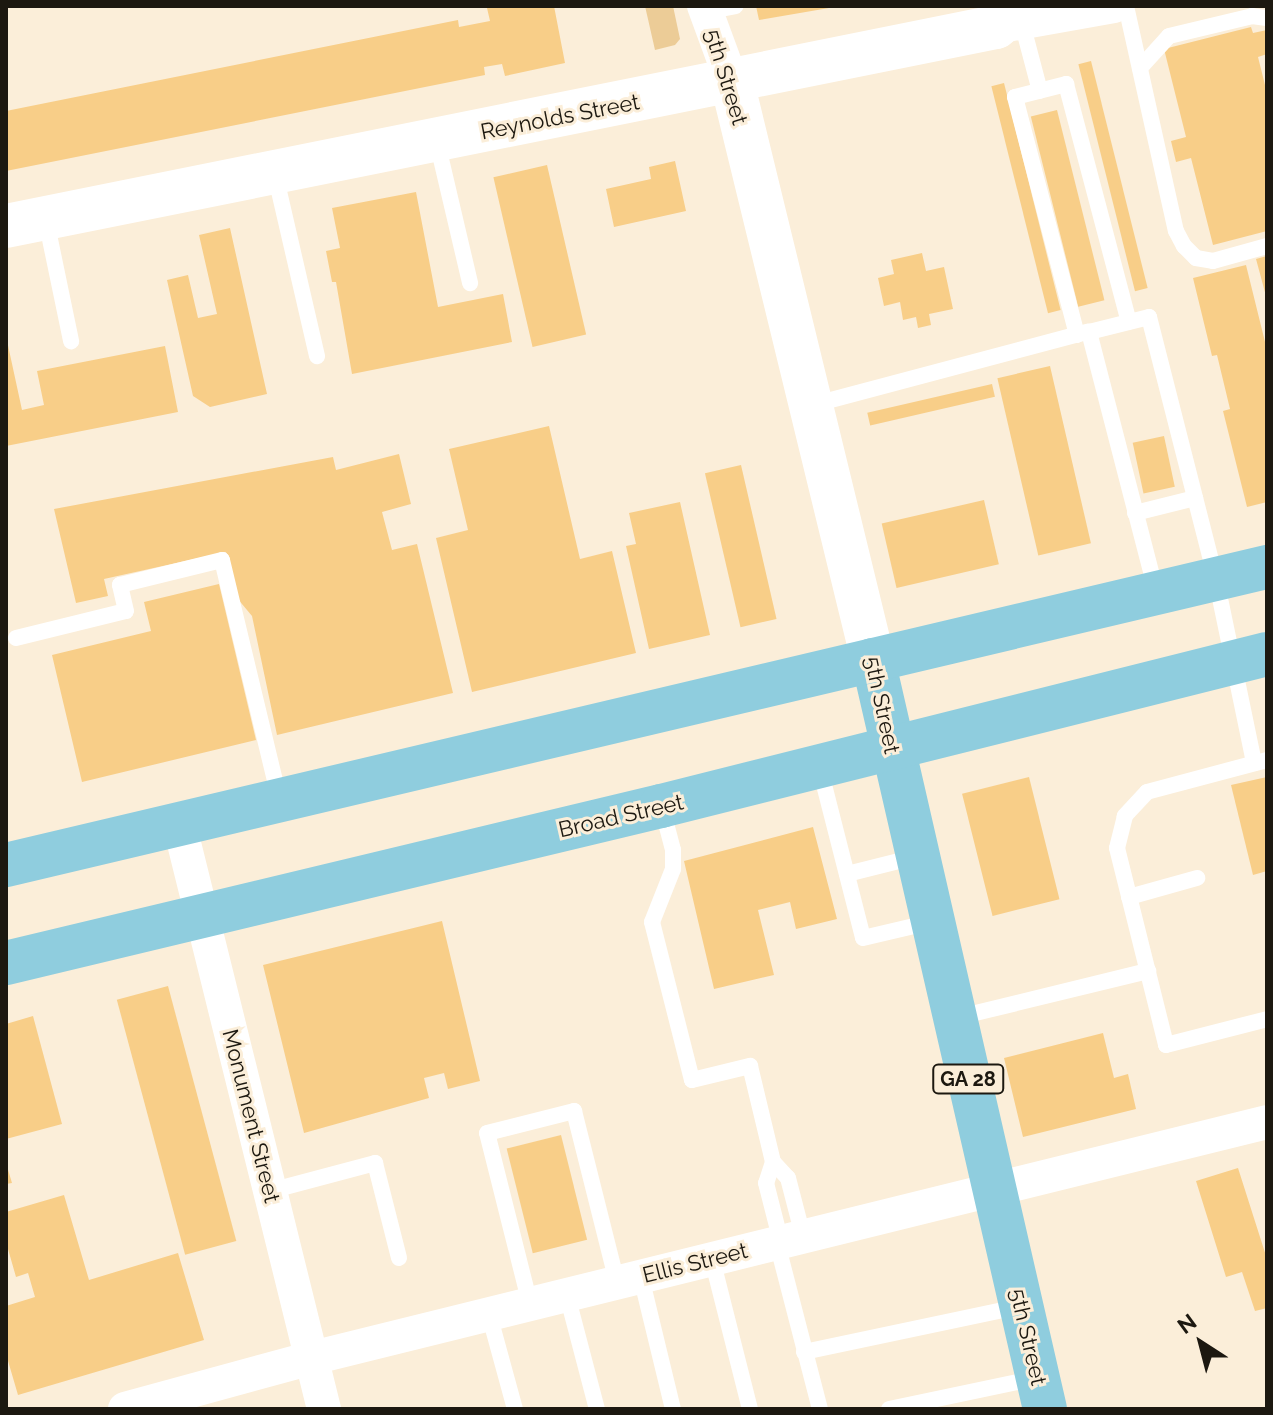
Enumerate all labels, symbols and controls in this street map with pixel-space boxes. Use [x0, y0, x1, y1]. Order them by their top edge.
street label: 5th Street [699, 26, 753, 128]
street label: Reynolds Street [478, 89, 642, 145]
street label: 5th Street [859, 654, 905, 756]
street label: Broad Street [556, 789, 686, 843]
street label: Monument Street [217, 1026, 285, 1206]
road number: GA 28 [930, 1063, 1006, 1095]
street label: Ellis Street [640, 1237, 750, 1289]
street label: 5th Street [1004, 1286, 1052, 1388]
north arrow [1161, 1303, 1241, 1383]
text: N [1172, 1308, 1201, 1339]

